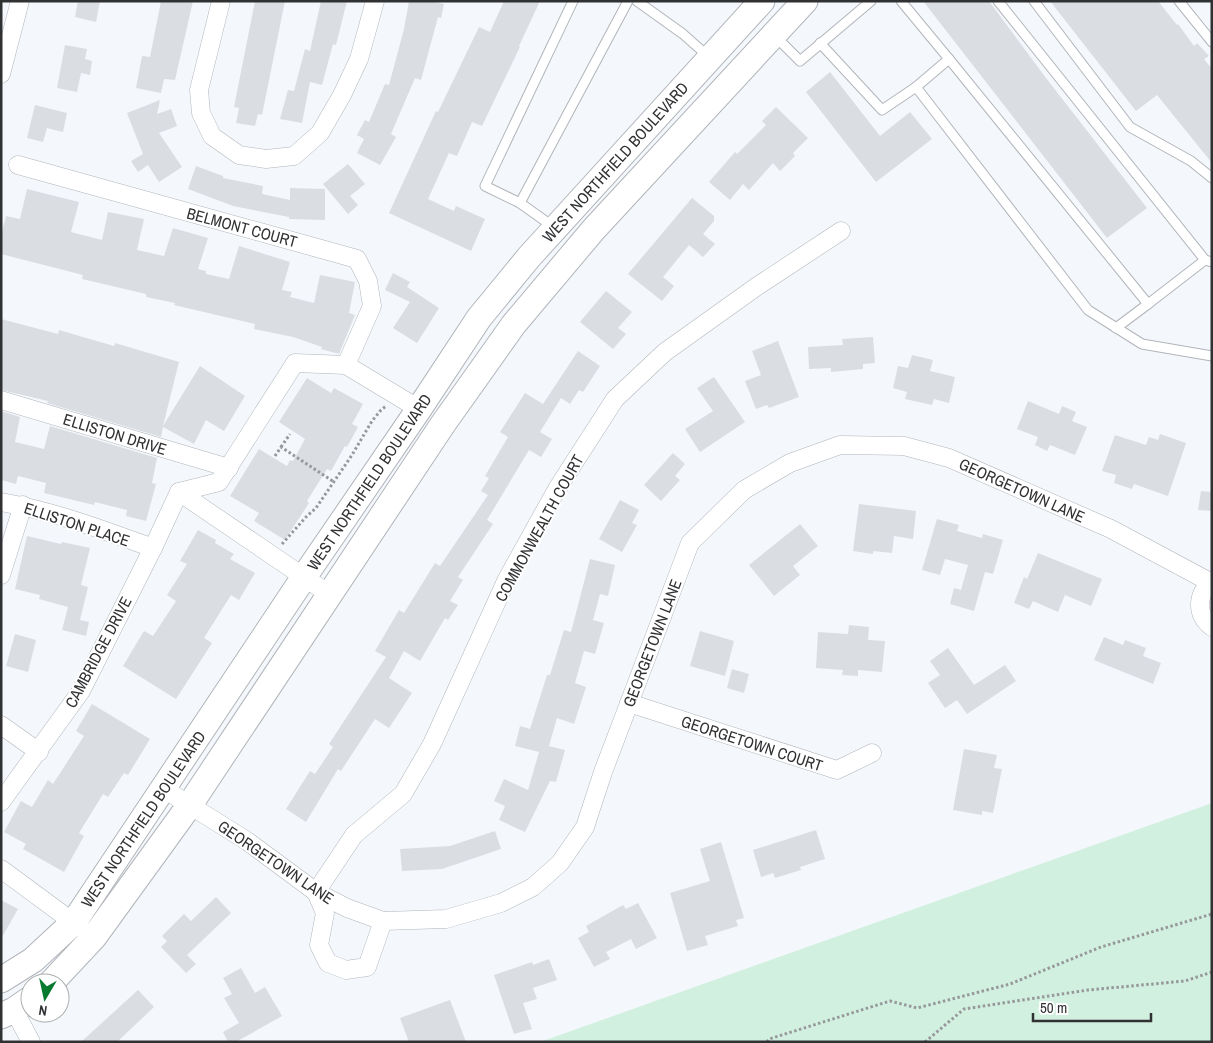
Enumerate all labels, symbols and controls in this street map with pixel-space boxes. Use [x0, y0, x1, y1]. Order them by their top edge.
street label: WEST NORTHFIELD BOULEVARD [537, 77, 693, 247]
street label: BELMONT COURT [184, 202, 300, 252]
street label: WEST NORTHFIELD BOULEVARD [302, 389, 436, 575]
street label: ELLISTON DRIVE [61, 408, 169, 460]
street label: COMMONWEALTH COURT [489, 451, 589, 605]
street label: GEORGETOWN LANE [956, 452, 1088, 528]
street label: ELLISTON PLACE [21, 497, 133, 551]
street label: GEORGETOWN LANE [617, 576, 687, 710]
street label: CAMBRIDGE DRIVE [59, 592, 137, 712]
street label: GEORGETOWN COURT [678, 710, 826, 776]
street label: WEST NORTHFIELD BOULEVARD [76, 726, 210, 912]
street label: GEORGETOWN LANE [214, 815, 338, 909]
north arrow [20, 973, 70, 1023]
scale bar [1033, 990, 1150, 1022]
text: 50 m [1040, 997, 1067, 1018]
text: N [37, 1001, 48, 1020]

